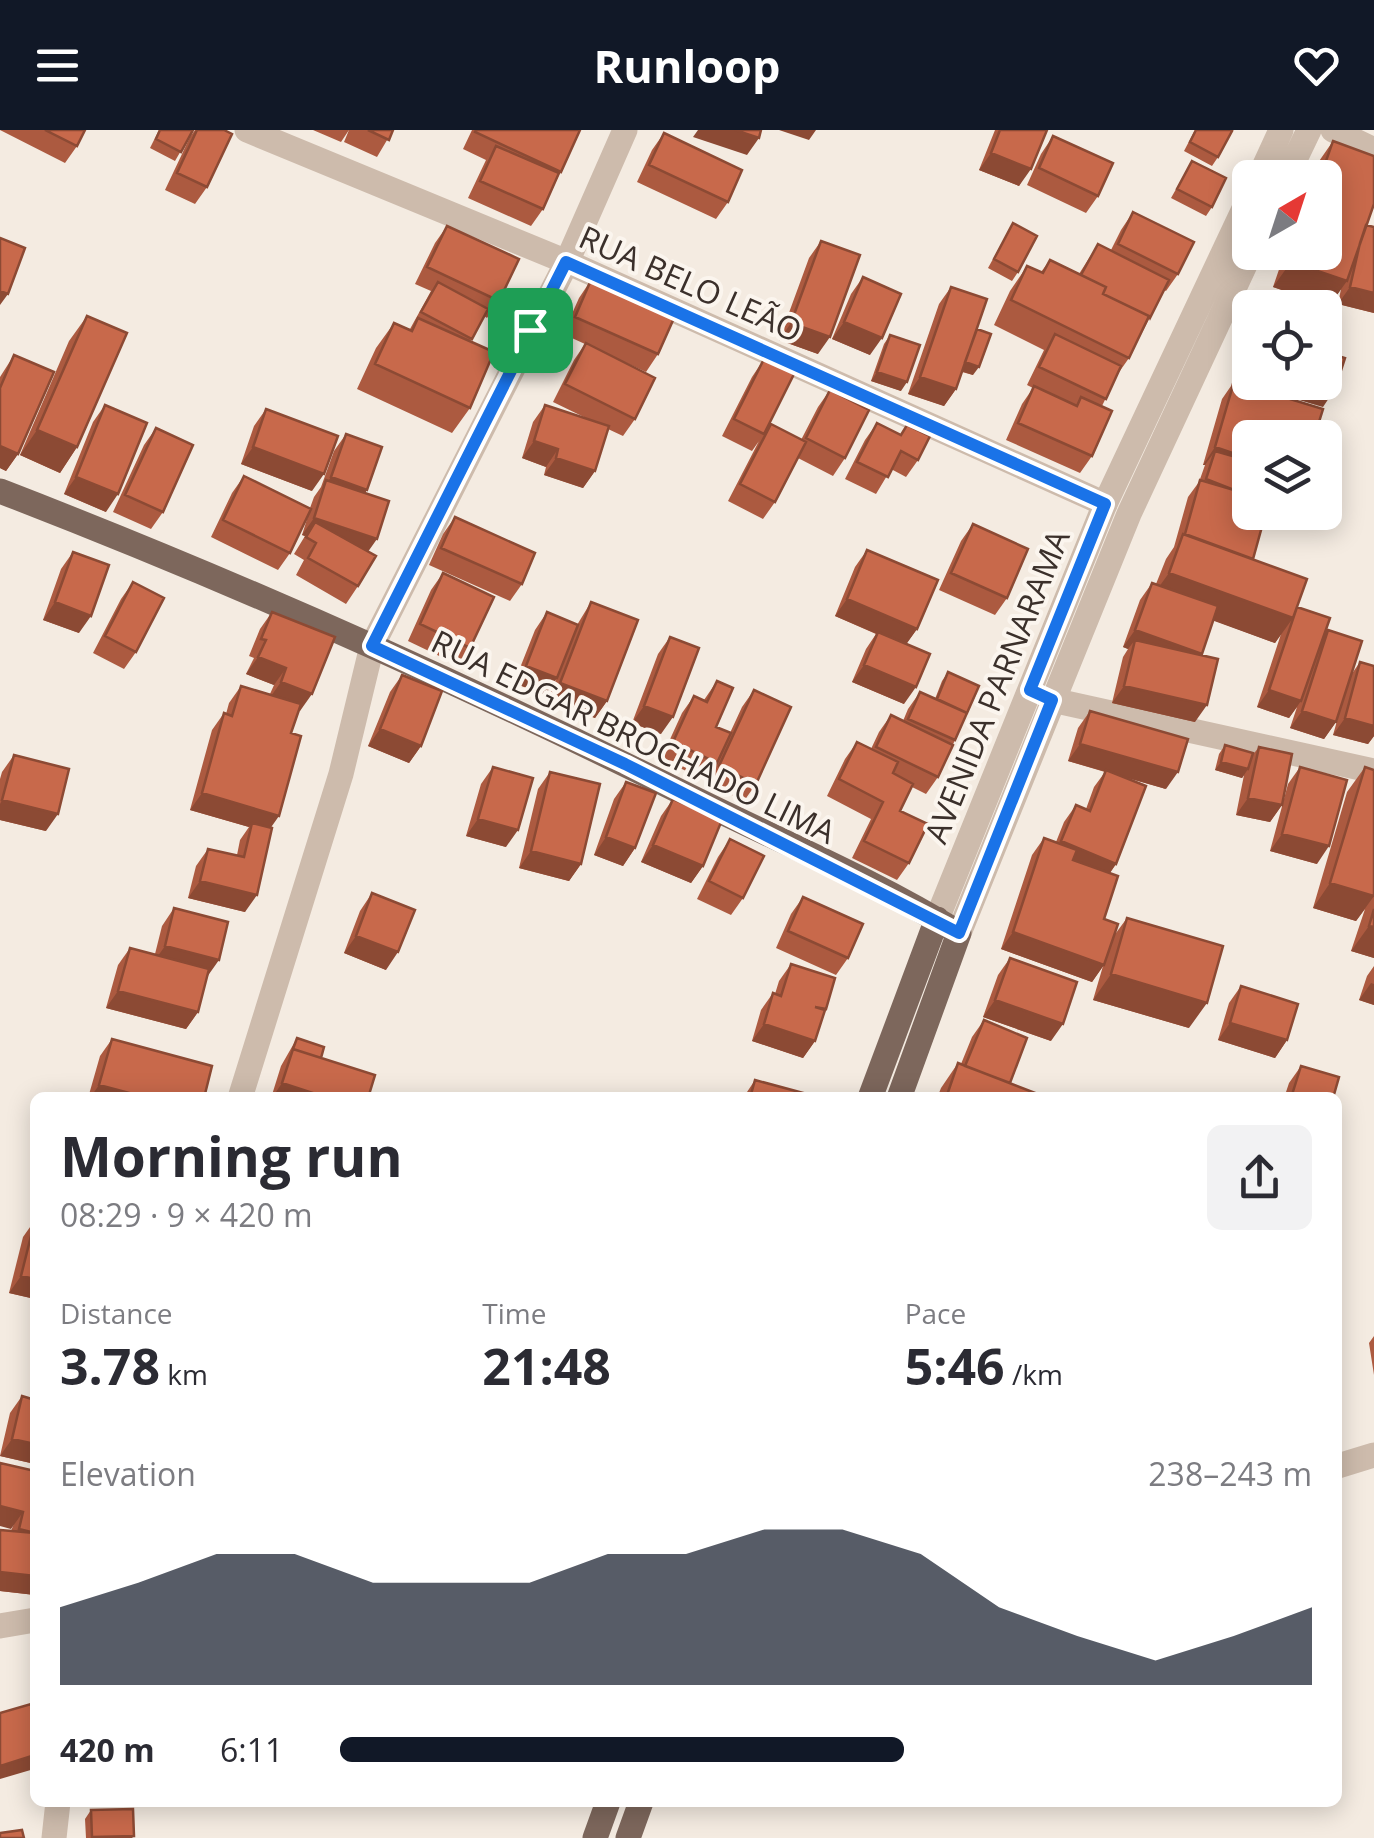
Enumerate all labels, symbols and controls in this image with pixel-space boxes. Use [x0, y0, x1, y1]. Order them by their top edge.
text: Runloop [594, 35, 780, 96]
icon: menu [30, 38, 85, 93]
icon: heart [1289, 38, 1344, 93]
north arrow [1232, 160, 1342, 270]
map controls [1232, 160, 1342, 530]
street label: RUA BELO LEÃO [573, 215, 809, 351]
pin [488, 288, 573, 373]
button: locate [1232, 290, 1342, 400]
icon: arrive [503, 303, 558, 358]
button: layers [1232, 420, 1342, 530]
street label: AVENIDA PARNARAMA [913, 522, 1079, 849]
street label: RUA EDGAR BROCHADO LIMA [425, 619, 844, 853]
text: Morning run [60, 1118, 403, 1193]
button: share [1207, 1125, 1312, 1230]
text: 08:29 · 9 × 420 m [60, 1193, 313, 1236]
text: Distance [60, 1294, 173, 1332]
text: Time [482, 1294, 546, 1332]
text: Pace [905, 1294, 966, 1332]
text: 3.78 [60, 1332, 160, 1400]
text: 21:48 [482, 1332, 611, 1400]
text: 5:46 [905, 1332, 1005, 1400]
text: km [160, 1355, 208, 1393]
text: /km [1005, 1355, 1063, 1393]
text: Elevation [60, 1452, 196, 1495]
text: 238–243 m [1148, 1452, 1312, 1495]
text: 420 m [60, 1728, 155, 1771]
text: 6:11 [220, 1728, 283, 1771]

